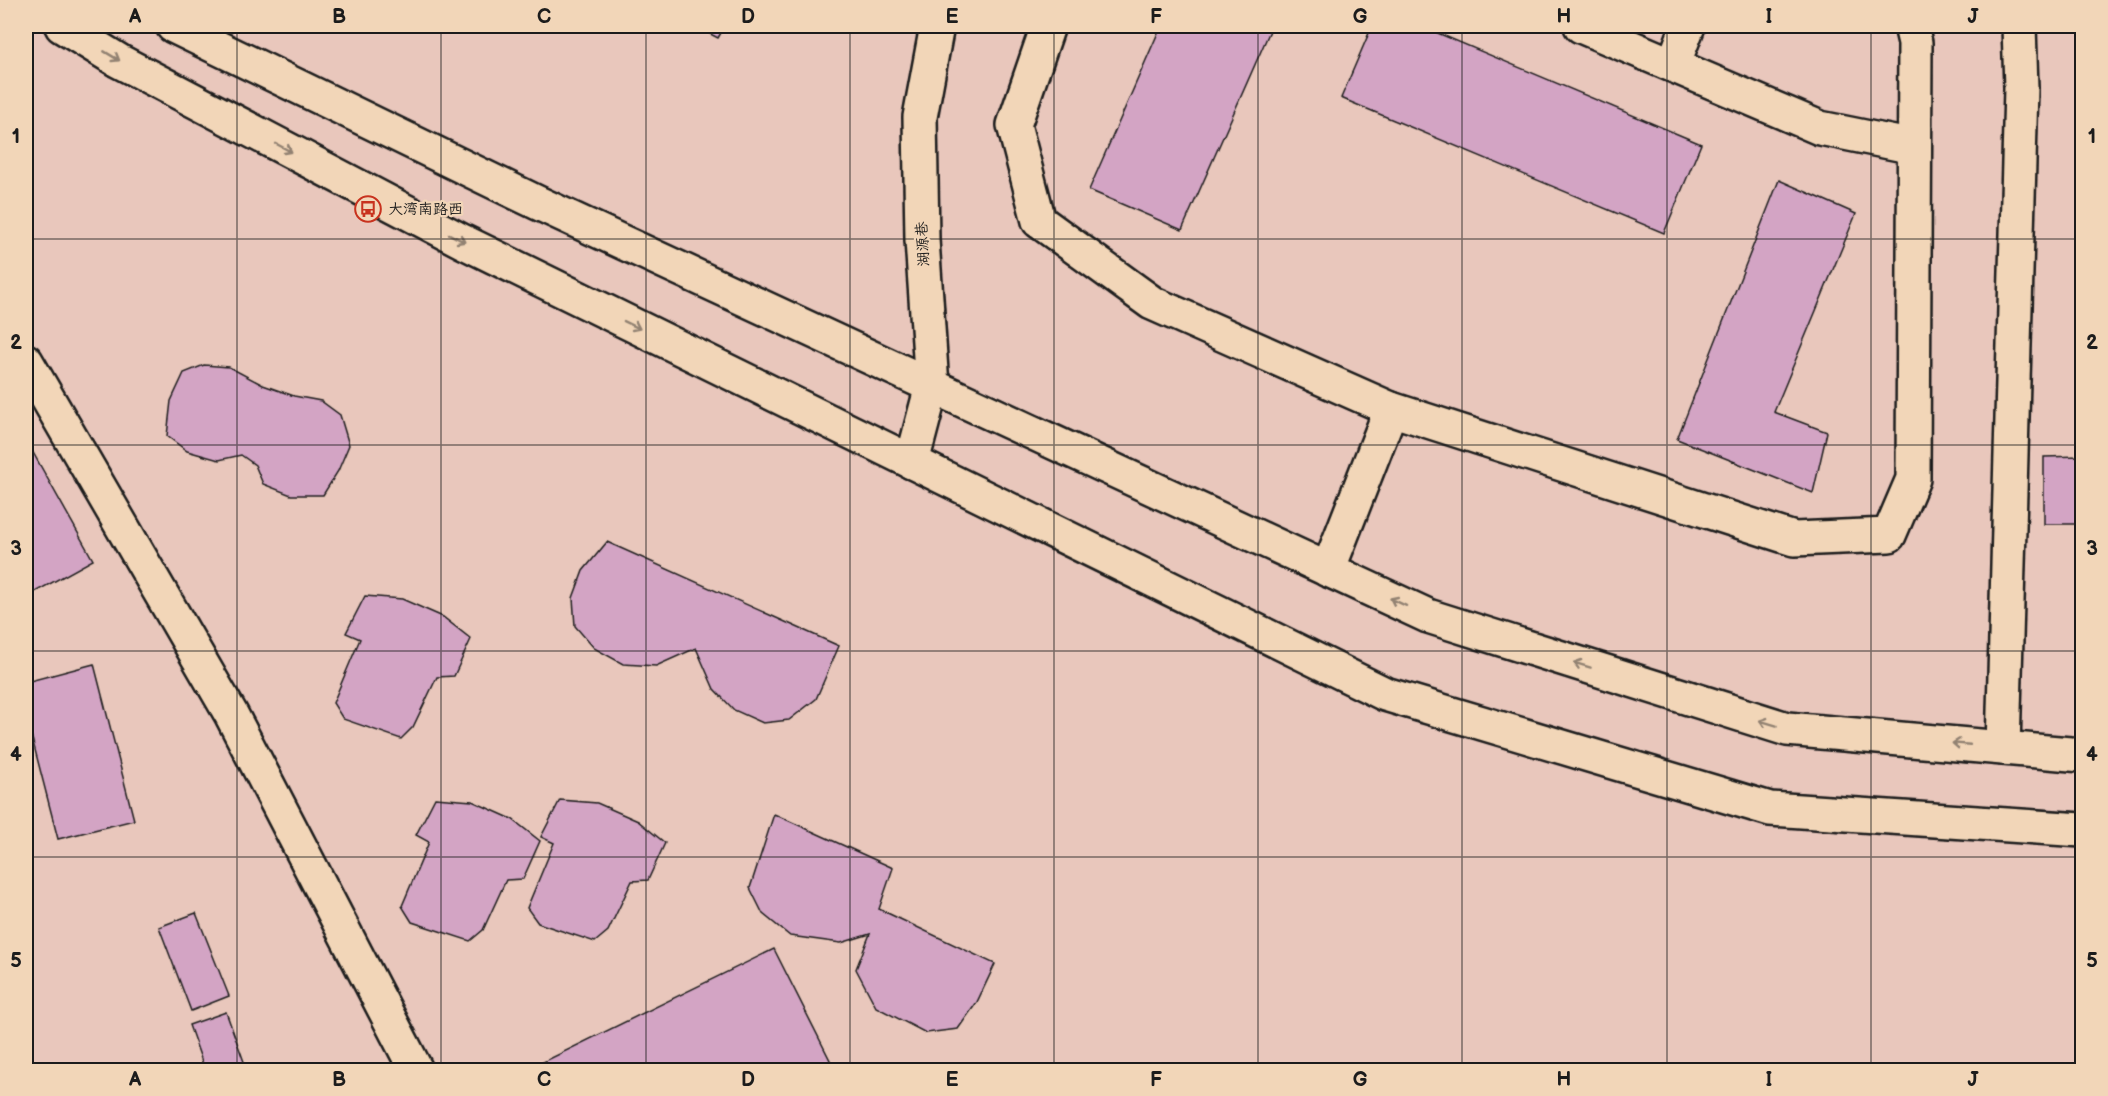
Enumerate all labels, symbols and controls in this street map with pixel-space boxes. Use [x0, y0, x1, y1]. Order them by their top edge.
text: A [128, 5, 142, 29]
text: B [332, 5, 346, 29]
text: C [537, 5, 551, 29]
text: D [741, 5, 755, 29]
text: E [946, 5, 959, 29]
text: F [1150, 5, 1162, 29]
text: G [1353, 5, 1368, 29]
text: H [1557, 5, 1571, 29]
text: I [1766, 5, 1772, 29]
text: J [1968, 5, 1980, 29]
one-way arrow [103, 51, 120, 63]
text: 1 [12, 125, 20, 149]
text: 1 [2088, 125, 2096, 149]
one-way arrow [275, 143, 293, 154]
bus stop icon: 大湾南路西 [353, 194, 383, 224]
place label: 大湾南路西 [388, 200, 463, 219]
street label: 湖源巷 [912, 221, 934, 267]
one-way arrow [448, 233, 466, 245]
one-way arrow [623, 319, 641, 331]
text: 2 [10, 331, 22, 355]
text: 2 [2086, 331, 2098, 355]
text: 3 [10, 537, 22, 561]
text: 3 [2086, 537, 2098, 561]
one-way arrow [1389, 596, 1407, 607]
one-way arrow [1573, 658, 1592, 669]
one-way arrow [1759, 717, 1778, 728]
one-way arrow [1952, 738, 1972, 749]
text: 4 [10, 743, 22, 767]
text: 4 [2086, 743, 2098, 767]
text: 5 [10, 949, 22, 973]
text: 5 [2086, 949, 2098, 973]
text: A [128, 1068, 142, 1092]
text: B [332, 1068, 346, 1092]
text: C [537, 1068, 551, 1092]
text: D [741, 1068, 755, 1092]
text: E [946, 1068, 959, 1092]
text: F [1150, 1068, 1162, 1092]
text: G [1353, 1068, 1368, 1092]
text: H [1557, 1068, 1571, 1092]
text: I [1766, 1068, 1772, 1092]
text: J [1968, 1068, 1980, 1092]

